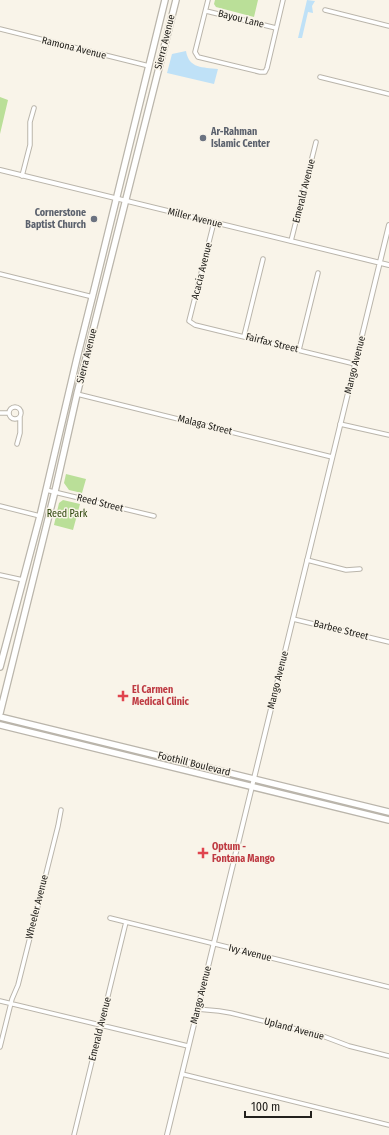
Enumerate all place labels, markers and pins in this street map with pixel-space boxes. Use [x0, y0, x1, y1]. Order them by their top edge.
place label: Ar-Rahman Islamic Center [210, 126, 270, 150]
marker: Ar-Rahman Islamic Center [198, 133, 208, 143]
place label: Cornerstone Baptist Church [25, 207, 86, 231]
marker: Cornerstone Baptist Church [89, 214, 99, 224]
place label: El Carmen Medical Clinic [132, 684, 190, 708]
marker: El Carmen Medical Clinic [117, 690, 129, 702]
place label: Optum - Fontana Mango [212, 841, 275, 865]
marker: Optum - Fontana Mango [197, 847, 209, 859]

